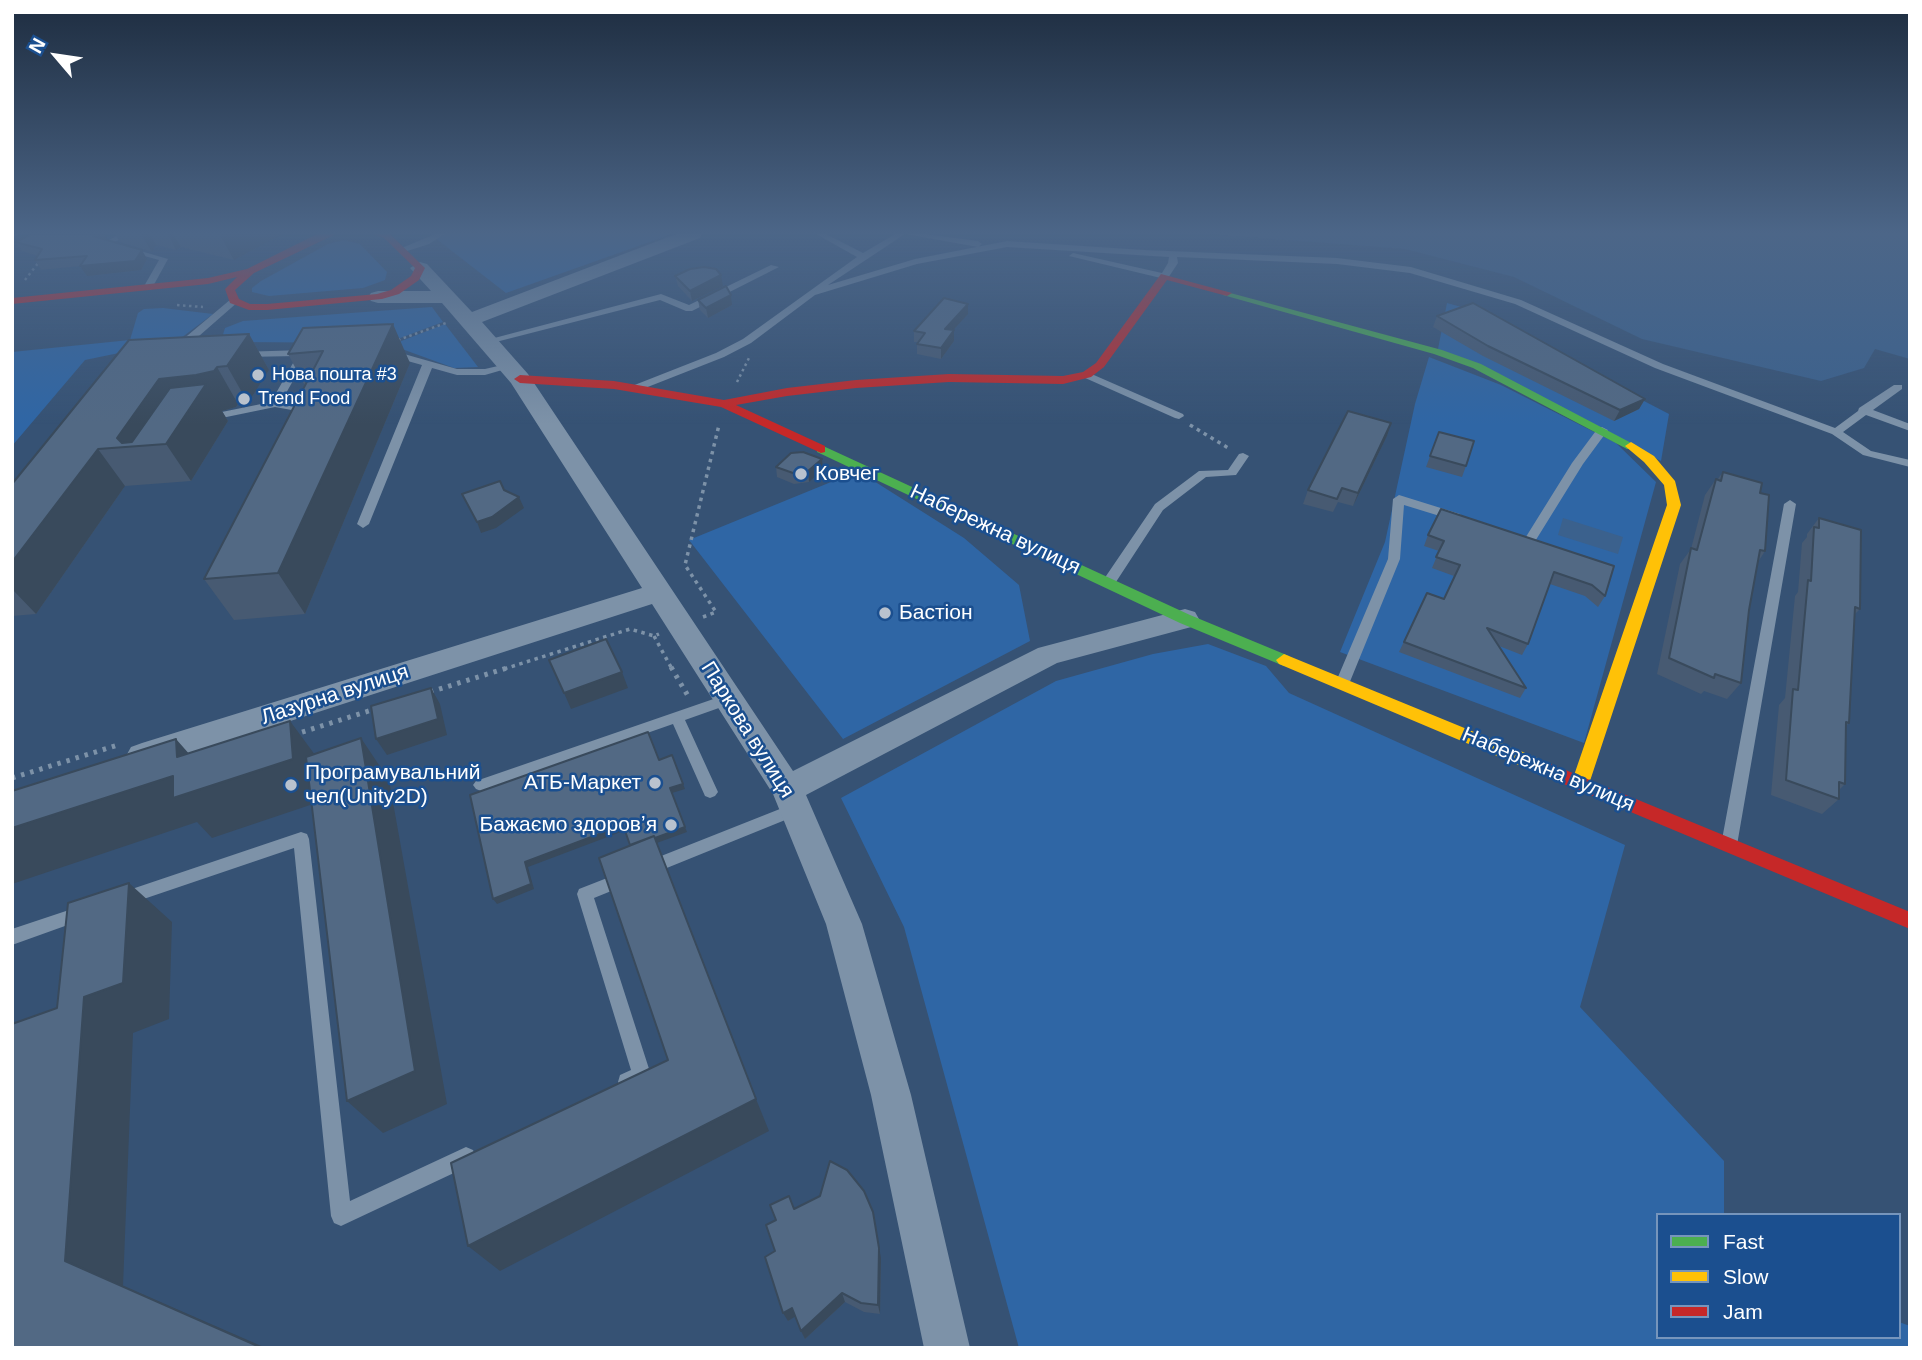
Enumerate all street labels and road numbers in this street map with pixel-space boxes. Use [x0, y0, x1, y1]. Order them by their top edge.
street label: Набережна вулиця [906, 480, 1084, 580]
street label: Паркова вулиця [695, 657, 799, 803]
street label: Лазурна вулиця [258, 659, 412, 731]
street label: Набережна вулиця [1458, 722, 1638, 818]

